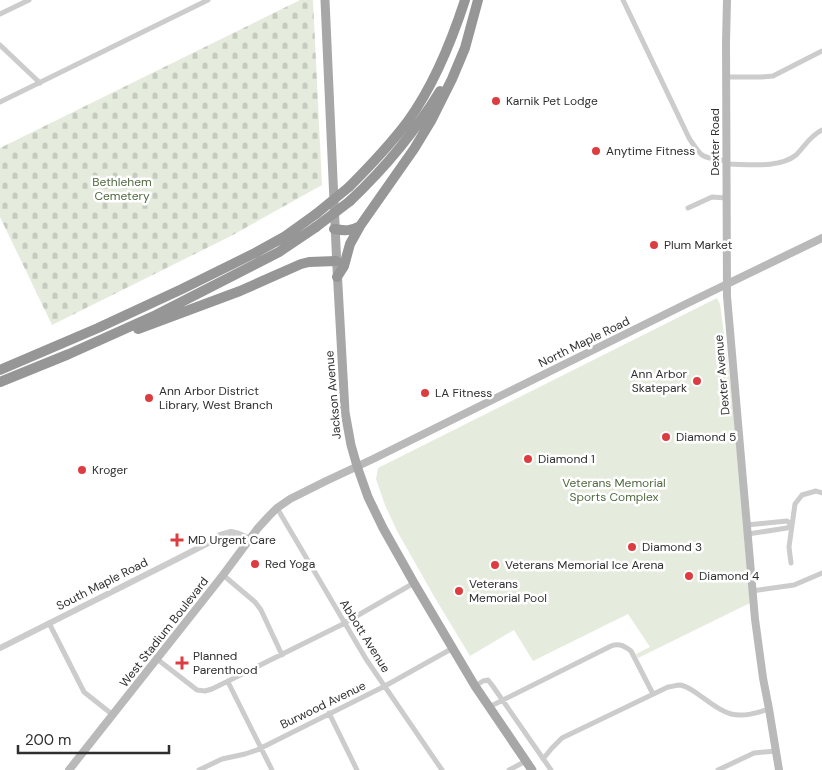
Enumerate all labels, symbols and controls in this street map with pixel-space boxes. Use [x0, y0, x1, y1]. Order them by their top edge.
place label: Karnik Pet Lodge [506, 93, 598, 109]
marker: Karnik Pet Lodge [490, 95, 502, 107]
street label: Dexter Road [707, 108, 723, 176]
place label: Anytime Fitness [606, 143, 695, 159]
marker: Anytime Fitness [590, 145, 602, 157]
park label: Bethlehem Cemetery [92, 174, 152, 204]
place label: Plum Market [664, 237, 733, 253]
marker: Plum Market [648, 239, 660, 251]
street label: North Maple Road [536, 313, 632, 371]
street label: Dexter Avenue [711, 334, 733, 416]
street label: Jackson Avenue [321, 350, 345, 440]
place label: Ann Arbor Skatepark [631, 366, 688, 396]
marker: Ann Arbor Skatepark [691, 375, 703, 387]
place label: Ann Arbor District Library, West Branch [159, 383, 273, 413]
place label: LA Fitness [435, 385, 492, 401]
marker: LA Fitness [419, 387, 431, 399]
marker: Ann Arbor District Library, West Branch [143, 392, 155, 404]
place label: Diamond 5 [676, 429, 736, 445]
marker: Diamond 5 [660, 431, 672, 443]
place label: Diamond 1 [538, 451, 595, 467]
marker: Diamond 1 [522, 453, 534, 465]
place label: Kroger [92, 462, 128, 478]
marker: Kroger [76, 464, 88, 476]
park label: Veterans Memorial Sports Complex [562, 475, 666, 505]
place label: MD Urgent Care [188, 532, 276, 548]
marker: MD Urgent Care [170, 533, 184, 547]
place label: Diamond 3 [642, 539, 702, 555]
marker: Diamond 3 [626, 541, 638, 553]
street label: South Maple Road [54, 554, 150, 614]
place label: Red Yoga [265, 556, 315, 572]
place label: Veterans Memorial Ice Arena [505, 557, 664, 573]
marker: Red Yoga [249, 558, 261, 570]
marker: Veterans Memorial Ice Arena [489, 559, 501, 571]
place label: Diamond 4 [699, 568, 759, 584]
marker: Diamond 4 [683, 570, 695, 582]
street label: West Stadium Boulevard [116, 574, 212, 690]
place label: Veterans Memorial Pool [469, 576, 547, 606]
marker: Veterans Memorial Pool [453, 585, 465, 597]
street label: Abbott Avenue [336, 596, 394, 676]
place label: Planned Parenthood [193, 648, 258, 678]
marker: Planned Parenthood [175, 656, 189, 670]
street label: Burwood Avenue [278, 677, 369, 733]
scale bar [18, 722, 169, 754]
text: 200 m [25, 730, 71, 750]

